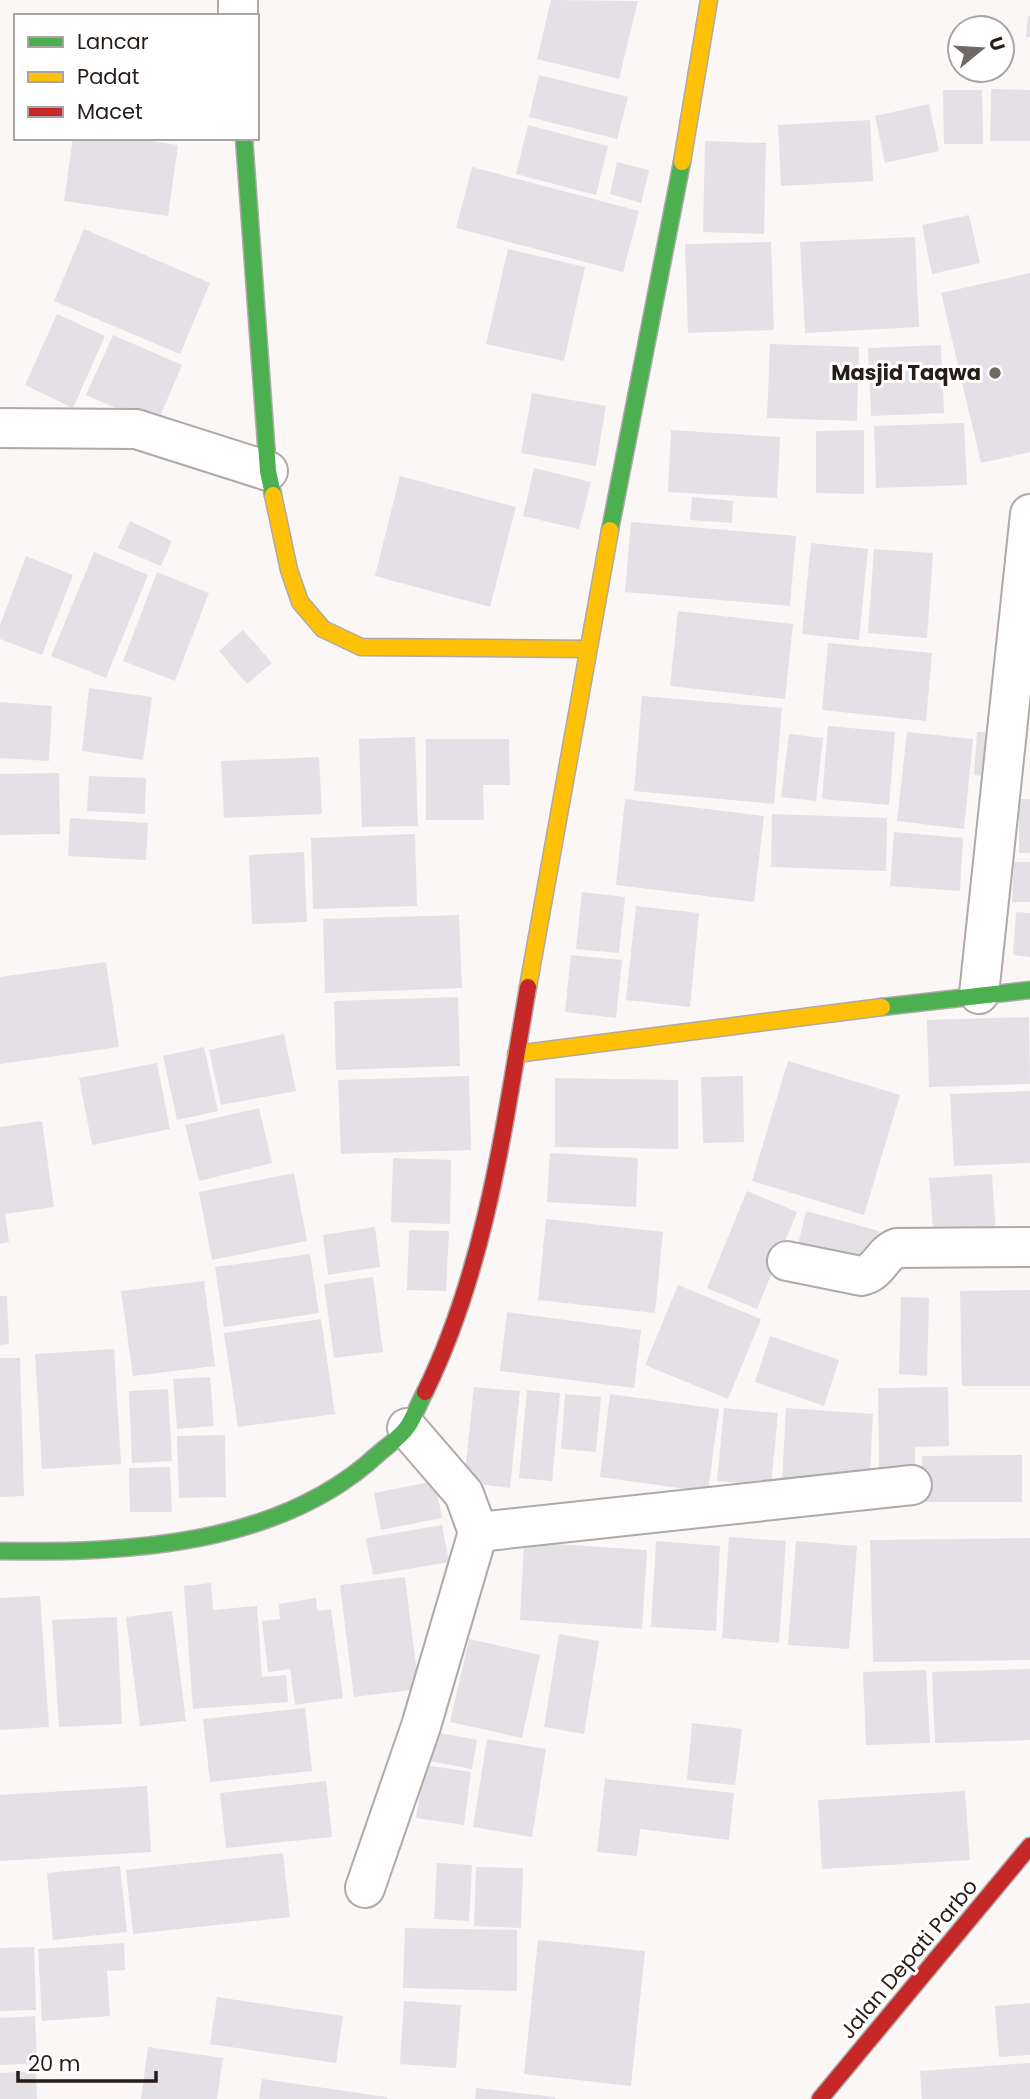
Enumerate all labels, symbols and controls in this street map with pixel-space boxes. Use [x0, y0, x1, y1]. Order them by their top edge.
legend [14, 14, 259, 140]
north arrow [946, 14, 1016, 84]
text: Lancar [77, 27, 149, 56]
text: U [982, 33, 1012, 54]
text: Padat [77, 62, 139, 91]
text: Macet [77, 97, 143, 126]
place label: Masjid Taqwa [831, 358, 981, 387]
marker: Masjid Taqwa [987, 365, 1003, 381]
street label: Jalan Depati Parbo [833, 1873, 984, 2045]
scale bar [18, 2039, 156, 2084]
text: 20 m [28, 2049, 81, 2078]

